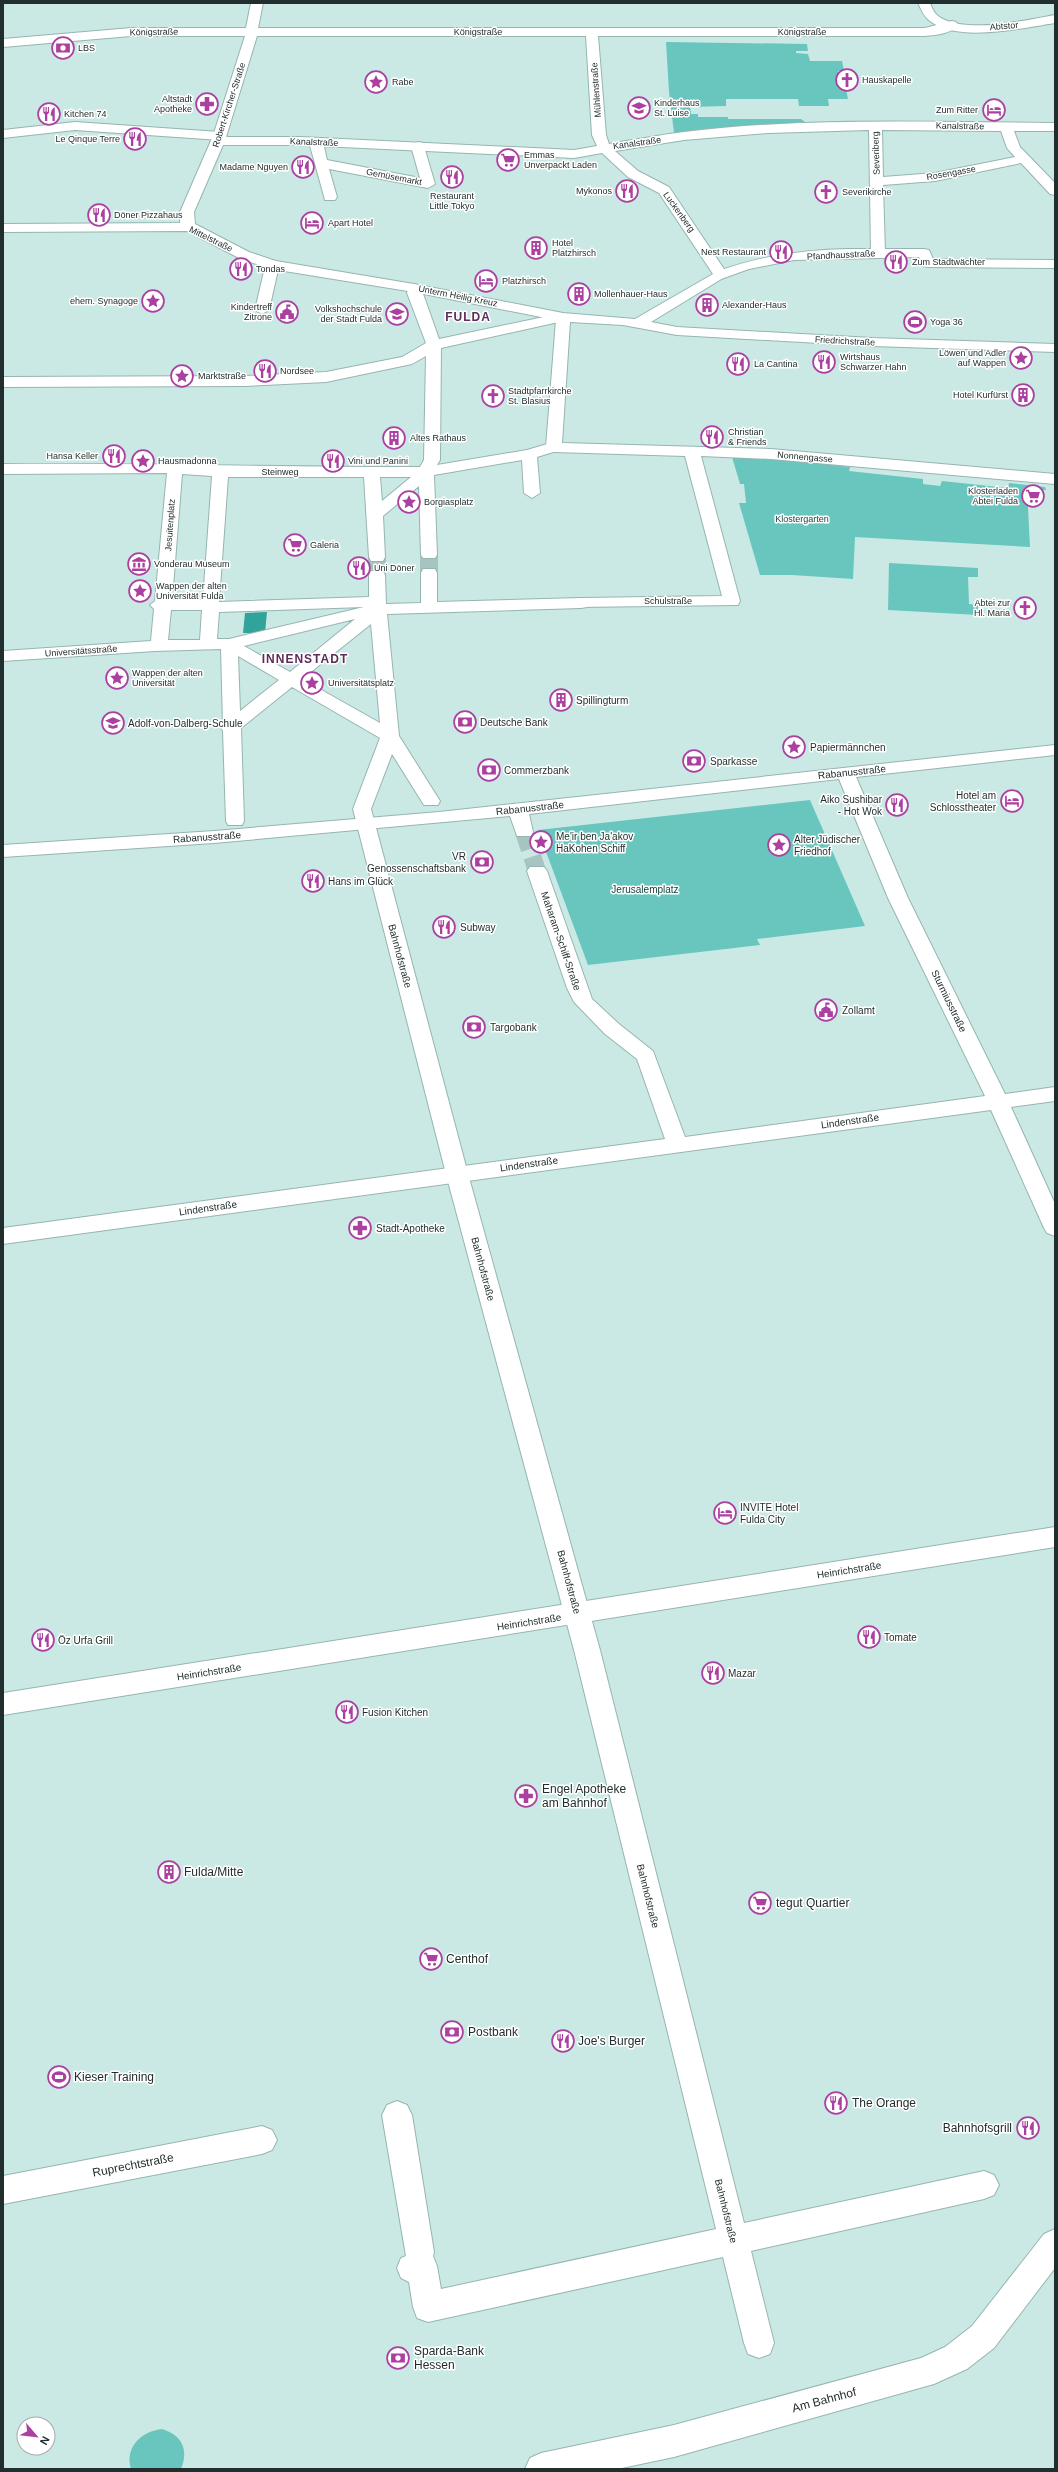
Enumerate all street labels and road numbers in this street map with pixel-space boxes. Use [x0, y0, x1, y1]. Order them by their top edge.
street label: Abtstor [989, 20, 1019, 32]
street label: Königstraße [130, 27, 178, 37]
street label: Königstraße [454, 27, 502, 37]
street label: Königstraße [778, 27, 826, 37]
street label: Robert-Kircher-Straße [211, 61, 247, 149]
street label: Mühlenstraße [589, 62, 603, 118]
street label: Kanalstraße [936, 121, 984, 131]
street label: Severiberg [870, 131, 882, 175]
street label: Kanalstraße [612, 135, 662, 151]
street label: Kanalstraße [290, 136, 338, 148]
street label: Rosengasse [925, 164, 977, 182]
street label: Gemüsemarkt [365, 167, 423, 187]
street label: Luckenberg [661, 190, 697, 234]
street label: Mittelstraße [188, 224, 234, 254]
street label: Pfandhausstraße [807, 248, 875, 262]
street label: Unterm Heilig Kreuz [418, 283, 499, 309]
street label: Friedrichstraße [815, 334, 875, 348]
street label: Nonnengasse [777, 450, 833, 464]
street label: Steinweg [261, 467, 299, 477]
street label: Jesuitenplatz [163, 498, 177, 552]
street label: Schulstraße [644, 596, 692, 606]
street label: Universitätsstraße [44, 643, 118, 659]
street label: Rabanusstraße [817, 763, 887, 781]
street label: Rabanusstraße [495, 799, 565, 817]
street label: Rabanusstraße [173, 829, 242, 845]
street label: Maharam-Schiff-Straße [539, 890, 583, 992]
street label: Bahnhofstraße [386, 923, 414, 990]
street label: Sturmiusstraße [929, 968, 969, 1034]
street label: Lindenstraße [820, 1111, 880, 1131]
street label: Lindenstraße [499, 1154, 559, 1174]
street label: Lindenstraße [178, 1198, 238, 1218]
street label: Bahnhofstraße [469, 1236, 497, 1303]
street label: Bahnhofstraße [555, 1549, 583, 1616]
street label: Heinrichstraße [816, 1559, 882, 1581]
street label: Heinrichstraße [496, 1611, 562, 1633]
street label: Heinrichstraße [176, 1661, 242, 1683]
street label: Bahnhofstraße [635, 1863, 661, 1930]
street label: Ruprechtstraße [91, 2150, 175, 2180]
street label: Bahnhofstraße [713, 2178, 739, 2245]
street label: Am Bahnhof [790, 2385, 858, 2415]

